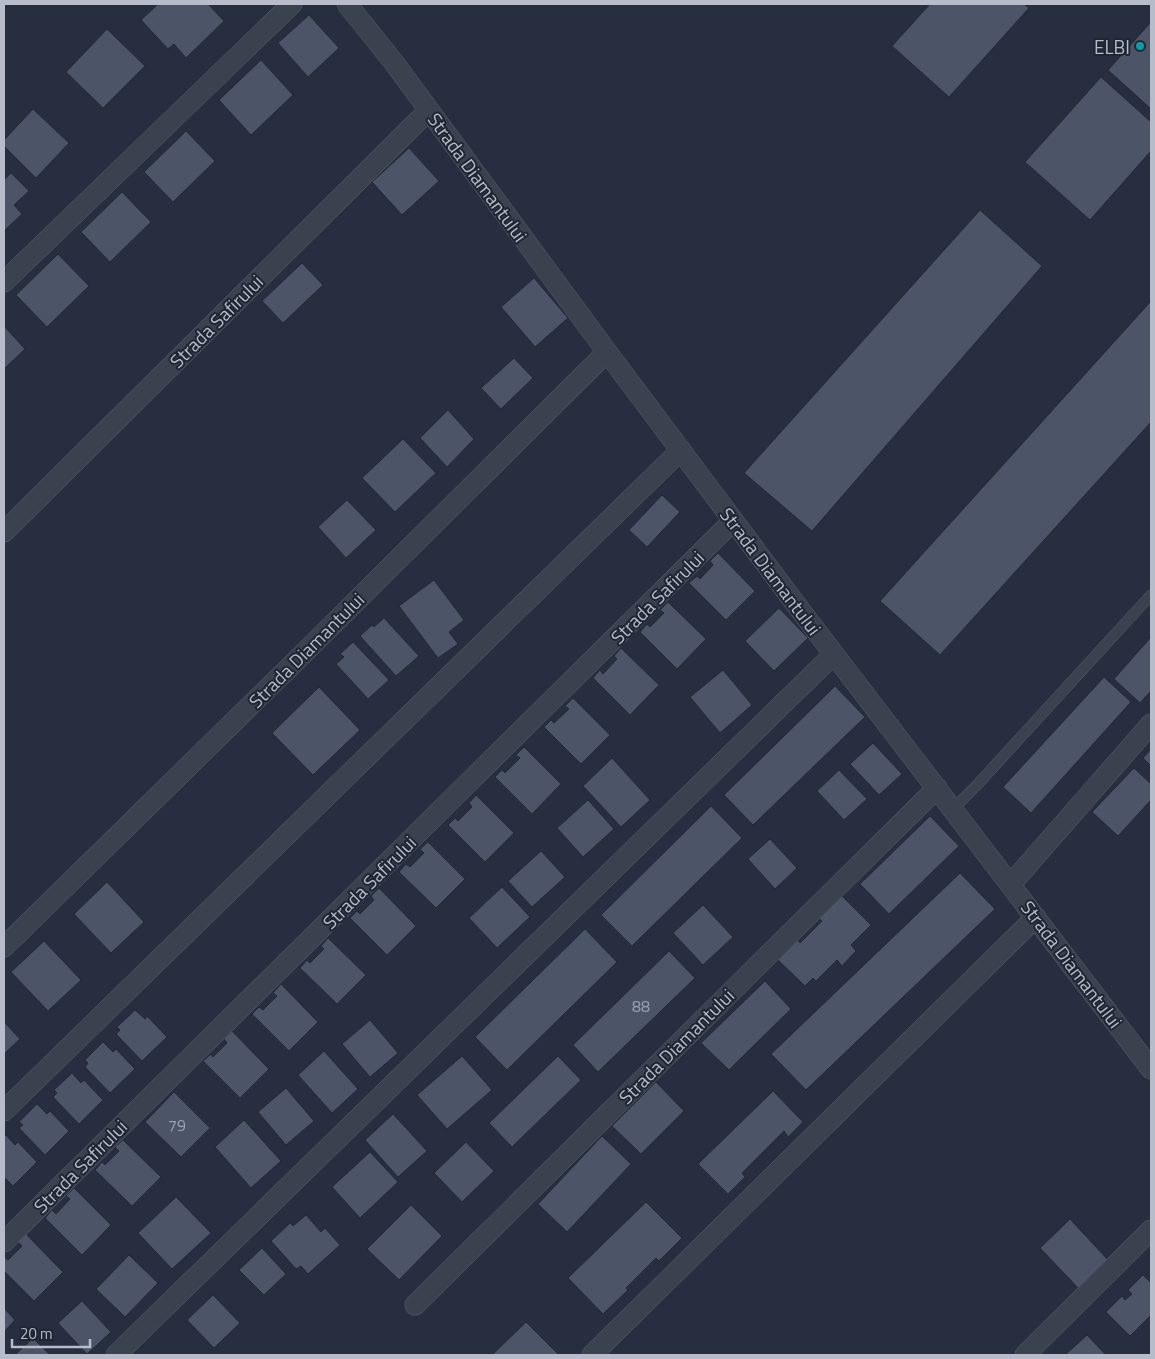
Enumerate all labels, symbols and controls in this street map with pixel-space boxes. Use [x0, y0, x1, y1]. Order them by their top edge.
place label: ELBI [1094, 32, 1130, 61]
marker: ELBI [1134, 40, 1146, 52]
street label: Strada Diamantului [421, 106, 535, 248]
street label: Strada Safirului [163, 268, 269, 374]
street label: Strada Diamantului [713, 501, 829, 641]
street label: Strada Safirului [604, 544, 710, 650]
street label: Strada Diamantului [241, 585, 371, 715]
street label: Strada Safirului [316, 829, 422, 935]
street label: Strada Diamantului [1014, 894, 1130, 1034]
street label: Strada Diamantului [611, 981, 741, 1111]
house number: 88 [632, 994, 650, 1018]
street label: Strada Safirului [27, 1113, 133, 1219]
house number: 79 [168, 1113, 186, 1137]
scale bar [12, 1316, 90, 1348]
text: 20 m [20, 1322, 53, 1345]

